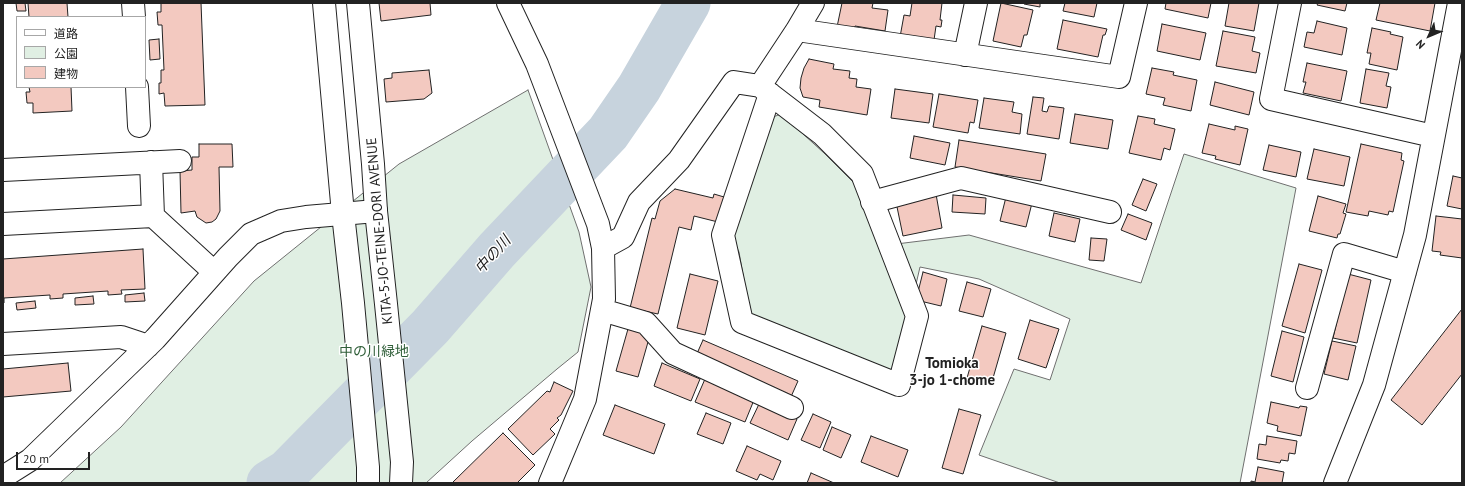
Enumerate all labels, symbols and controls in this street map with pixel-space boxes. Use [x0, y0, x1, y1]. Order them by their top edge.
legend [16, 16, 146, 88]
north arrow [1409, 16, 1449, 56]
text: 道路 [54, 26, 78, 41]
text: N [1413, 37, 1428, 52]
text: 公園 [54, 46, 78, 61]
text: 建物 [54, 66, 78, 81]
street label: KITA-5-JO-TEINE-DORI AVENUE [363, 137, 397, 325]
water label: 中の川 [471, 232, 515, 278]
park label: 中の川緑地 [339, 344, 409, 360]
district label: Tomioka 3-jo 1-chome [909, 355, 995, 390]
scale bar [18, 444, 92, 470]
text: 20 m [23, 451, 49, 466]

